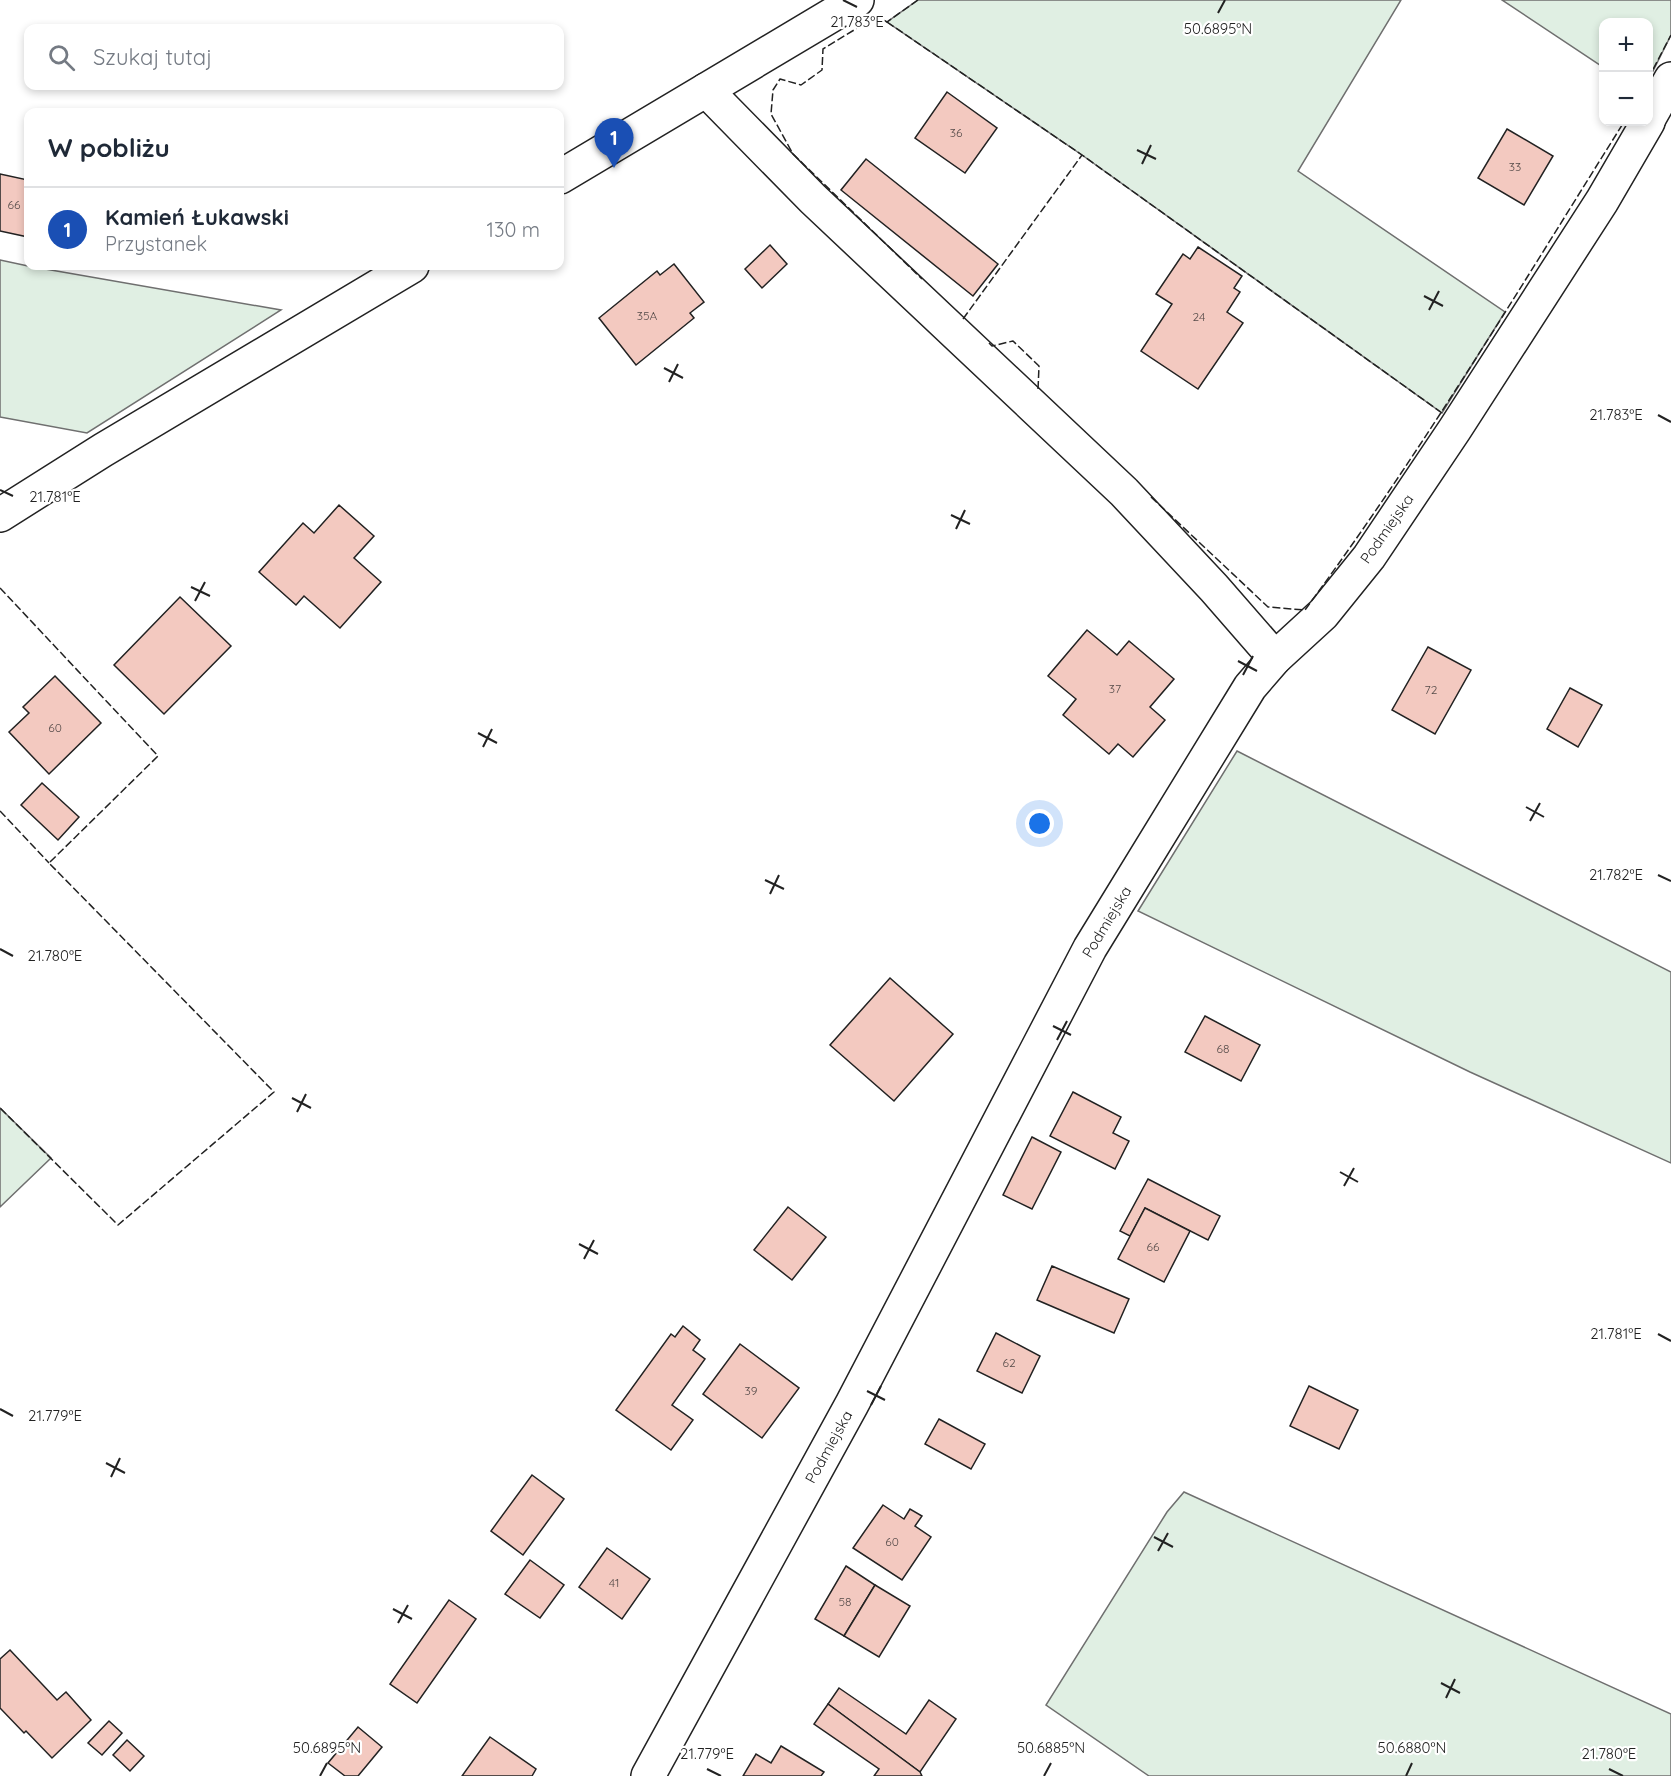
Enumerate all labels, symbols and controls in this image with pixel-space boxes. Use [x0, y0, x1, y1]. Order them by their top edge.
text: 21.783°E [830, 12, 884, 31]
map controls [1599, 18, 1653, 126]
button: + [1599, 18, 1653, 72]
text: 50.6895°N [1184, 19, 1252, 38]
search box [24, 24, 564, 90]
icon: search [45, 41, 78, 74]
text: Szukaj tutaj [93, 43, 212, 71]
button: − [1599, 72, 1653, 126]
pin: 1 [594, 118, 634, 168]
house number: 36 [950, 125, 963, 140]
text: W pobliżu [48, 131, 170, 164]
house number: 33 [1509, 159, 1521, 174]
house number: 66 [8, 197, 21, 212]
text: Kamień Łukawski [105, 203, 289, 231]
text: 1 [64, 217, 71, 242]
text: 130 m [487, 217, 540, 242]
text: Przystanek [105, 231, 207, 256]
house number: 35A [637, 308, 658, 323]
house number: 24 [1193, 309, 1205, 324]
text: 21.783°E [1589, 405, 1643, 424]
text: 21.781°E [29, 487, 81, 506]
street label: Podmiejska [1356, 490, 1417, 567]
house number: 37 [1109, 681, 1121, 696]
house number: 72 [1425, 682, 1438, 697]
house number: 60 [48, 720, 62, 735]
your location [1025, 809, 1054, 838]
text: 21.782°E [1589, 865, 1643, 884]
street label: Podmiejska [1078, 882, 1135, 961]
text: 21.780°E [28, 946, 82, 965]
house number: 68 [1217, 1041, 1229, 1056]
house number: 66 [1147, 1239, 1160, 1254]
text: 21.781°E [1590, 1324, 1642, 1343]
house number: 62 [1002, 1355, 1016, 1370]
house number: 39 [745, 1383, 758, 1398]
text: 21.779°E [28, 1406, 82, 1425]
street label: Podmiejska [801, 1407, 856, 1487]
house number: 60 [885, 1534, 899, 1549]
house number: 41 [609, 1575, 619, 1590]
house number: 58 [838, 1594, 852, 1609]
text: 50.6895°N [293, 1738, 361, 1757]
text: 50.6885°N [1017, 1738, 1085, 1757]
text: 50.6880°N [1378, 1738, 1446, 1757]
text: 21.779°E [680, 1744, 734, 1763]
text: 21.780°E [1582, 1744, 1636, 1763]

